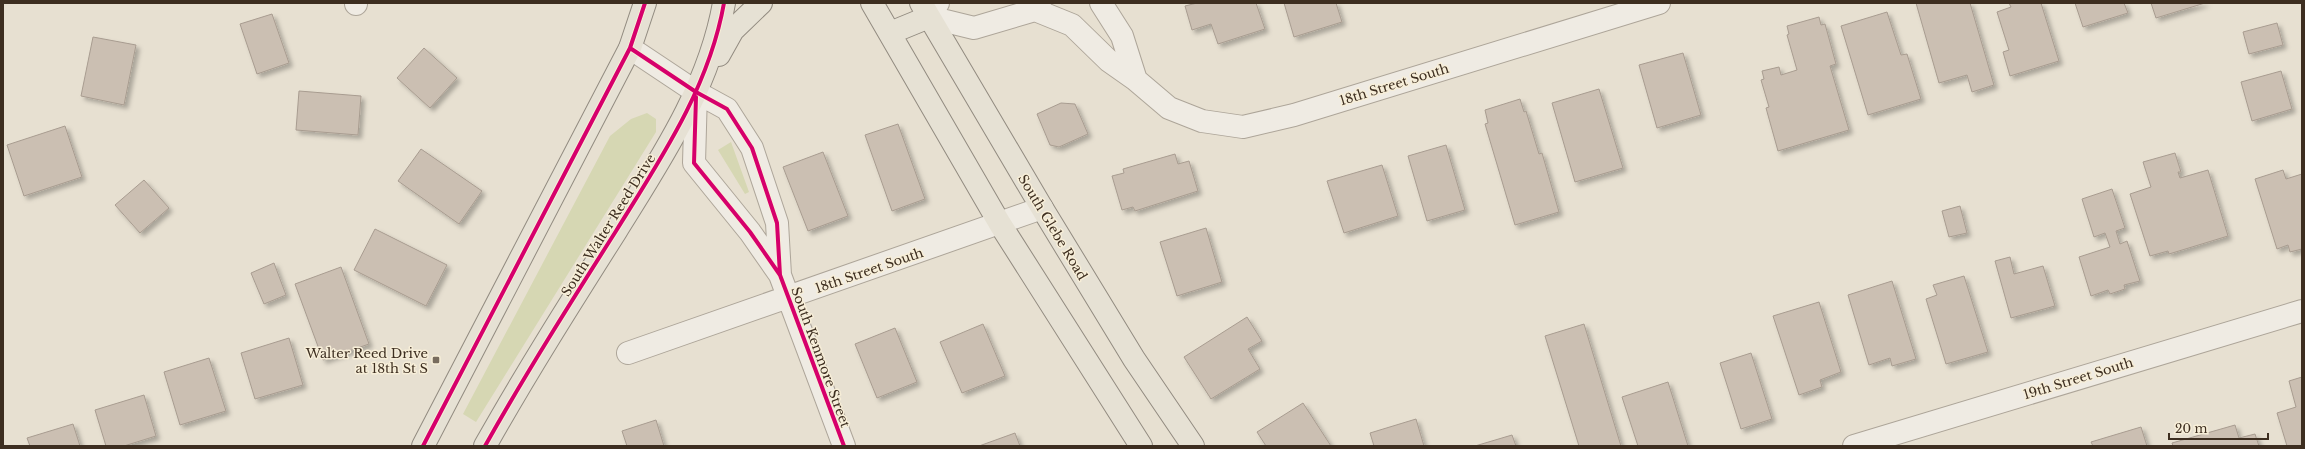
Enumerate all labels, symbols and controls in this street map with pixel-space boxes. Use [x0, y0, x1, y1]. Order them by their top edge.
street label: 18th Street South [1337, 60, 1451, 109]
street label: South Walter Reed Drive [558, 151, 659, 300]
street label: South Glebe Road [1014, 171, 1091, 283]
street label: 18th Street South [813, 244, 926, 297]
street label: South Kenmore Street [787, 285, 854, 430]
place label: Walter Reed Drive at 18th St S [305, 345, 428, 377]
street label: 19th Street South [2021, 354, 2135, 403]
marker: Walter Reed Drive at 18th St S [431, 355, 441, 365]
scale bar [2169, 415, 2268, 441]
text: 20 m [2175, 421, 2207, 436]

